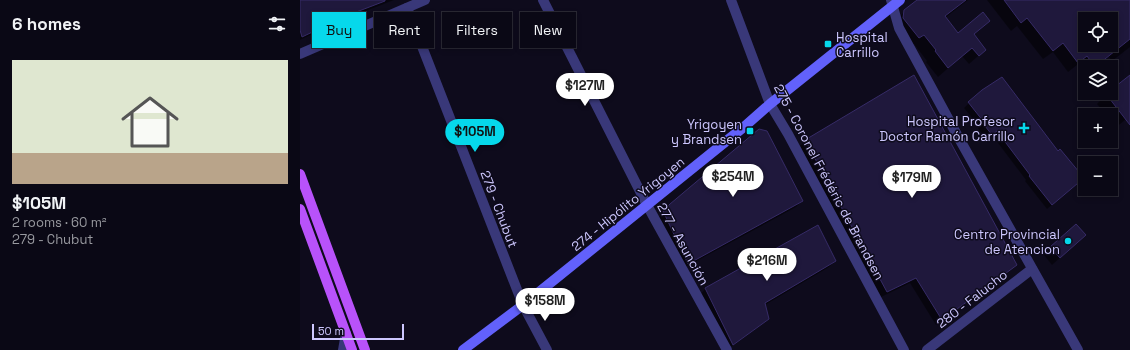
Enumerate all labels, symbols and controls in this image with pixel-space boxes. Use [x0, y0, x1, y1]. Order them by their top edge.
chip: Buy [312, 12, 366, 48]
chip: Rent [374, 12, 434, 48]
chip: Filters [442, 12, 512, 48]
chip: New [520, 12, 576, 48]
map controls [1078, 12, 1118, 196]
button: locate [1078, 12, 1118, 52]
text: 6 homes [12, 13, 81, 35]
icon: filters [266, 13, 288, 35]
place label: Hospital Carrillo [836, 29, 888, 61]
marker: Hospital Carrillo [823, 39, 833, 49]
button: layers [1078, 60, 1118, 100]
pin: $127M [557, 73, 613, 107]
text: $127M [565, 77, 605, 94]
street label: 275 - Coronel Frédéric de Brandsen [770, 81, 888, 283]
icon: home [114, 86, 186, 158]
button: + [1078, 108, 1118, 148]
place label: Hospital Profesor Doctor Ramón Carrillo [879, 113, 1015, 145]
place label: Yrigoyen y Brandsen [671, 116, 742, 148]
pin: $105M [447, 119, 503, 153]
marker: Hospital Profesor Doctor Ramón Carrillo [1018, 122, 1030, 134]
text: $105M [454, 123, 496, 140]
marker: Yrigoyen y Brandsen [745, 126, 755, 136]
street label: 274 - Hipólito Yrigoyen [568, 153, 688, 255]
button: − [1078, 156, 1118, 196]
pin: $254M [705, 164, 761, 198]
pin: $179M [884, 165, 940, 199]
street label: 279 - Chubut [476, 168, 522, 250]
text: $254M [711, 168, 755, 185]
text: $179M [892, 169, 932, 186]
text: $105M [12, 192, 66, 214]
street label: 277 - Asunción [653, 200, 713, 288]
text: 2 rooms · 60 m² [12, 214, 107, 231]
place label: Centro Provincial de Atencion [954, 226, 1060, 258]
text: 279 - Chubut [12, 231, 93, 248]
marker: Centro Provincial de Atencion [1063, 236, 1073, 246]
pin: $216M [739, 248, 795, 282]
text: $216M [747, 252, 787, 269]
street label: 280 - Falucho [933, 266, 1011, 332]
pin: $158M [517, 288, 573, 322]
text: $158M [525, 292, 565, 309]
scale bar [312, 322, 404, 341]
text: 50 m [318, 324, 344, 338]

